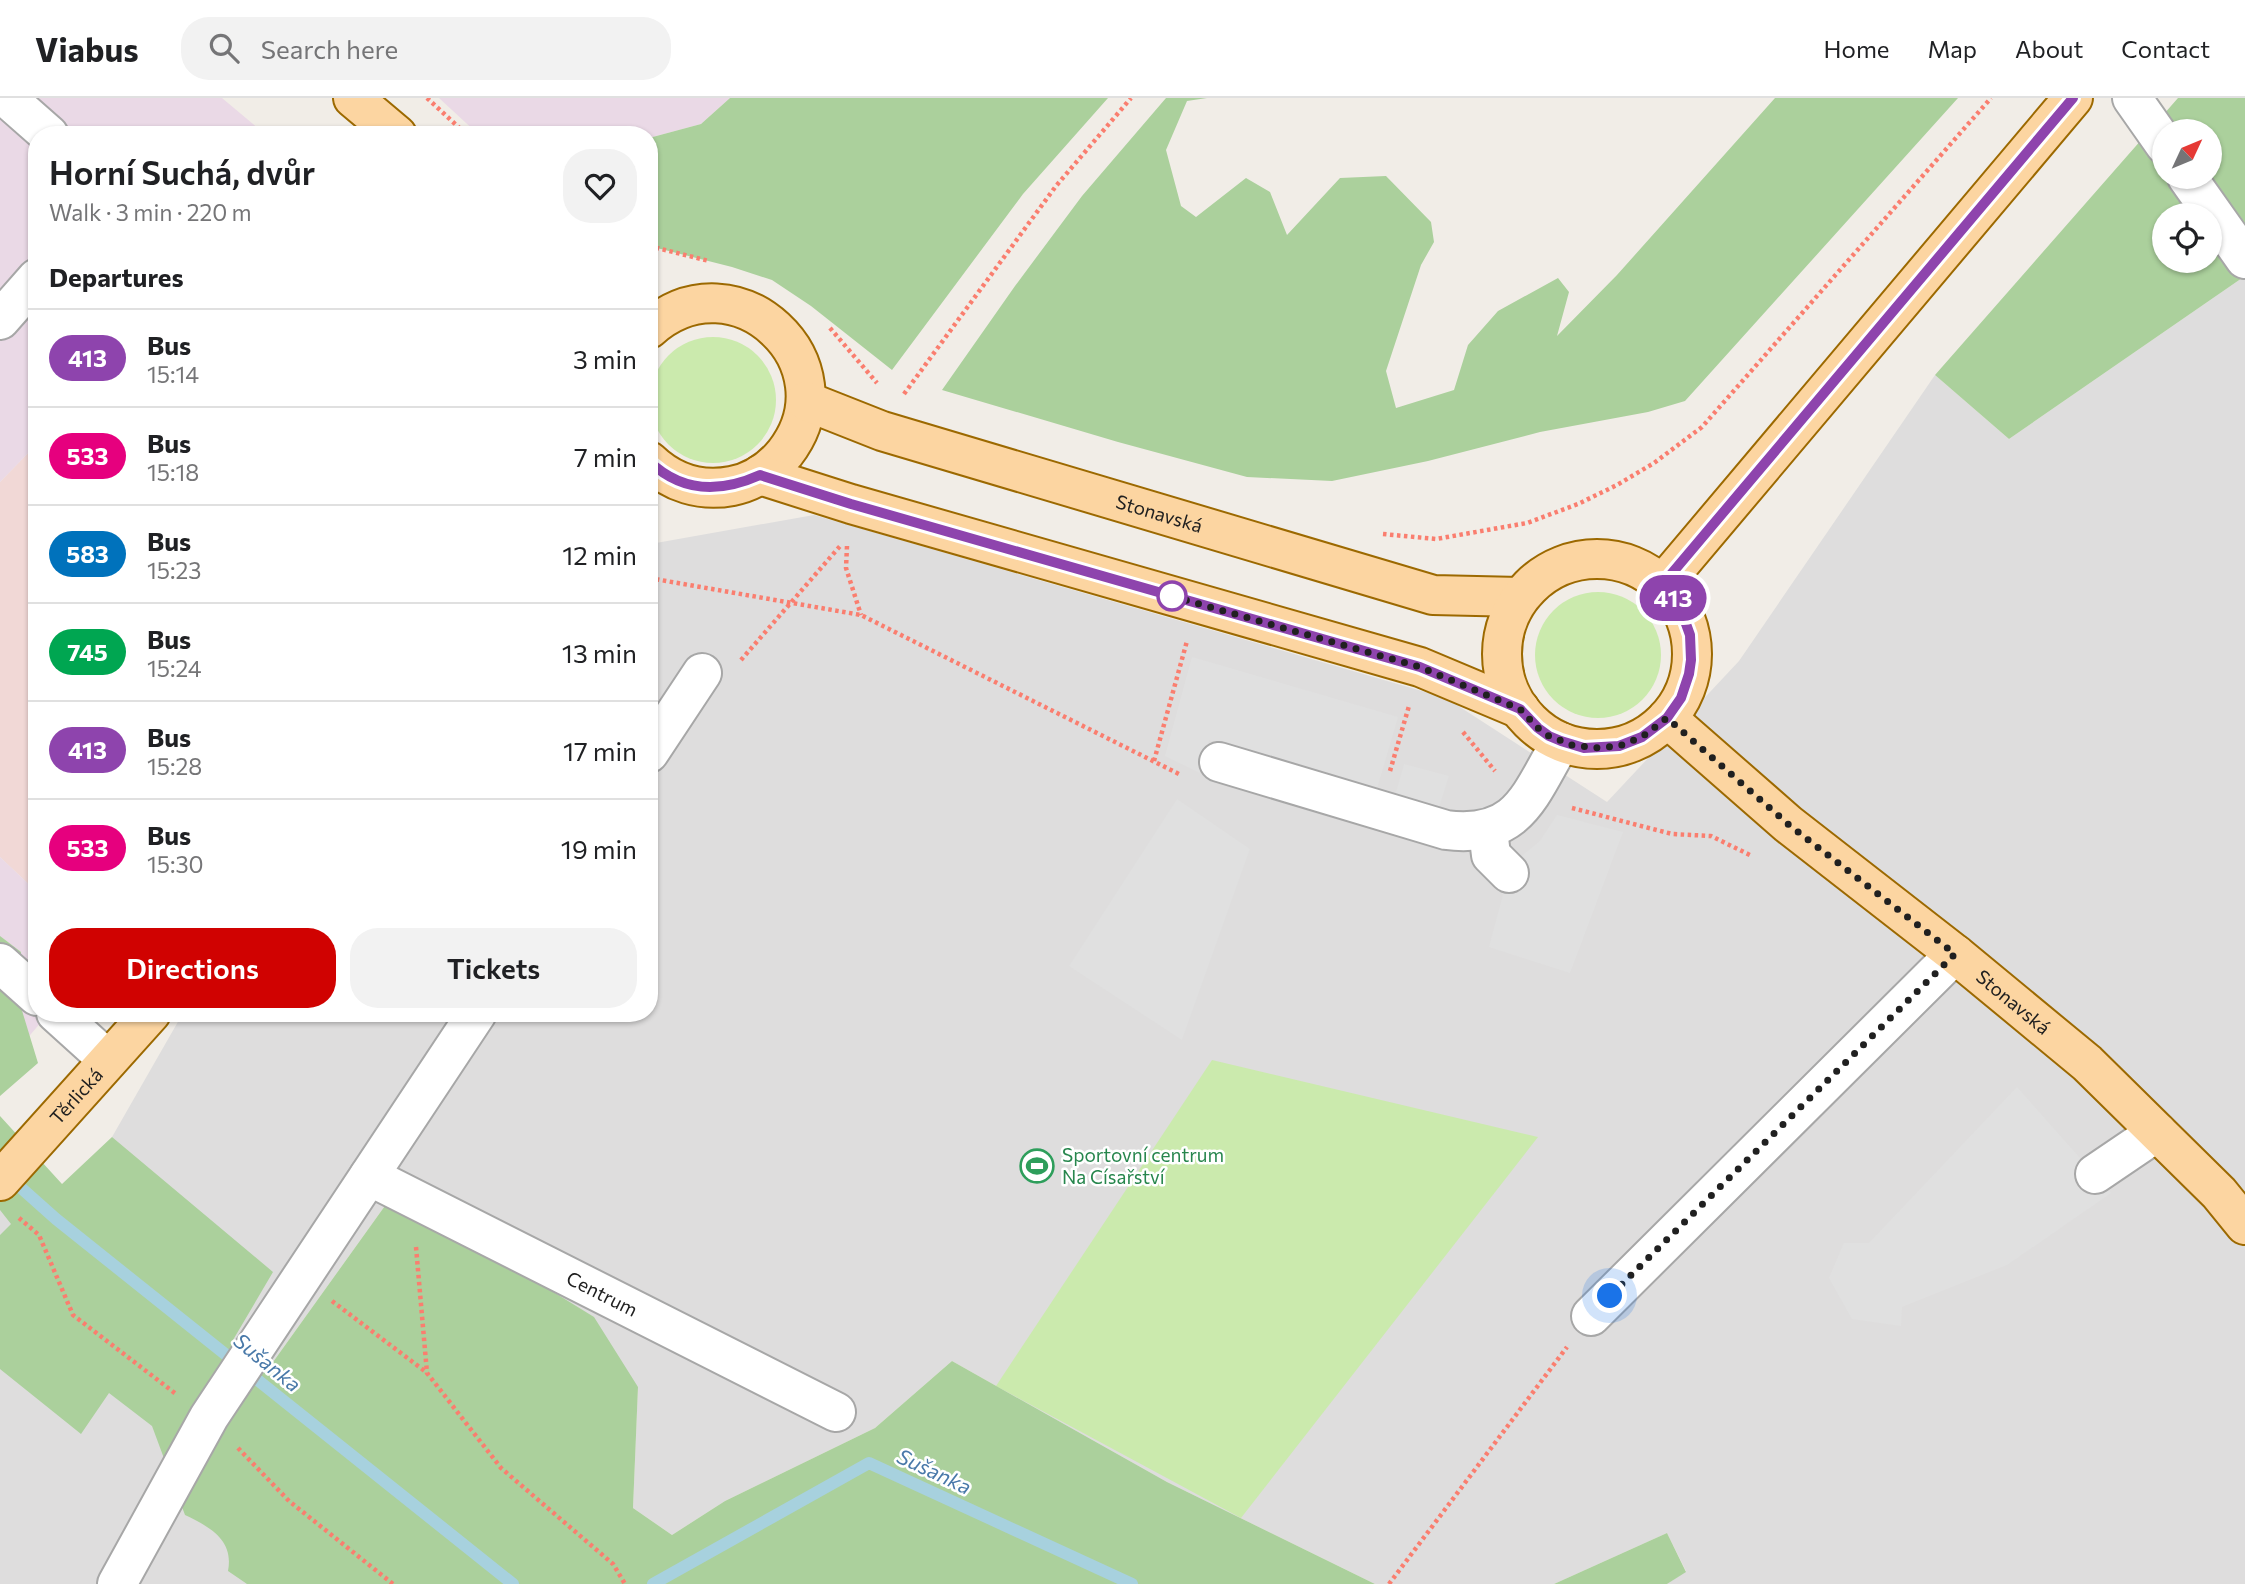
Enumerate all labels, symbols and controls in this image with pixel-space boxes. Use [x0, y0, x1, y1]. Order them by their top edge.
search box [181, 17, 671, 80]
text: Viabus [35, 28, 139, 69]
icon: search [205, 29, 243, 67]
text: Search here [261, 33, 398, 64]
text: Home [1824, 34, 1890, 63]
text: Map [1928, 34, 1977, 63]
text: About [2015, 34, 2083, 63]
text: Contact [2121, 34, 2210, 63]
north arrow [2152, 119, 2222, 189]
map controls [2152, 119, 2222, 273]
button: heart [563, 149, 637, 223]
text: Horní Suchá, dvůr [49, 151, 315, 192]
text: Walk · 3 min · 220 m [49, 198, 252, 226]
button: locate [2152, 203, 2222, 273]
text: Departures [49, 261, 184, 292]
text: Bus [147, 329, 191, 360]
text: 413 [68, 343, 107, 372]
text: 3 min [573, 343, 637, 374]
text: 15:14 [147, 360, 199, 388]
text: Bus [147, 427, 191, 458]
text: 533 [67, 441, 108, 470]
text: 7 min [574, 441, 637, 472]
text: 15:18 [147, 458, 199, 486]
street label: Stonavská [1113, 489, 1205, 537]
text: Bus [147, 525, 191, 556]
text: 583 [66, 539, 109, 568]
text: 12 min [562, 539, 637, 570]
text: 15:23 [147, 556, 201, 584]
line badge: 413 [1633, 575, 1713, 621]
unlabelled marker [1157, 581, 1187, 611]
text: 413 [1654, 583, 1692, 612]
text: Bus [147, 623, 191, 654]
text: 745 [67, 637, 108, 666]
text: 13 min [562, 637, 637, 668]
text: 15:24 [147, 654, 202, 682]
text: Bus [147, 721, 191, 752]
text: 413 [68, 735, 107, 764]
text: 17 min [563, 735, 637, 766]
text: 15:28 [147, 752, 202, 780]
text: Bus [147, 819, 191, 850]
text: 533 [67, 833, 108, 862]
text: 19 min [561, 833, 637, 864]
text: 15:30 [147, 850, 204, 878]
button: Directions [49, 928, 336, 1008]
button: Tickets [350, 928, 637, 1008]
street label: Stonavská [1972, 964, 2055, 1039]
street label: Těrlická [45, 1063, 107, 1129]
place label: Sportovní centrum Na Císařství [1062, 1143, 1224, 1188]
sports icon: Sportovní centrum Na Císařství [1018, 1147, 1056, 1185]
street label: Centrum [563, 1266, 642, 1321]
your location [1592, 1278, 1627, 1313]
water label: Sušanka [229, 1327, 306, 1396]
water label: Sušanka [894, 1443, 976, 1499]

